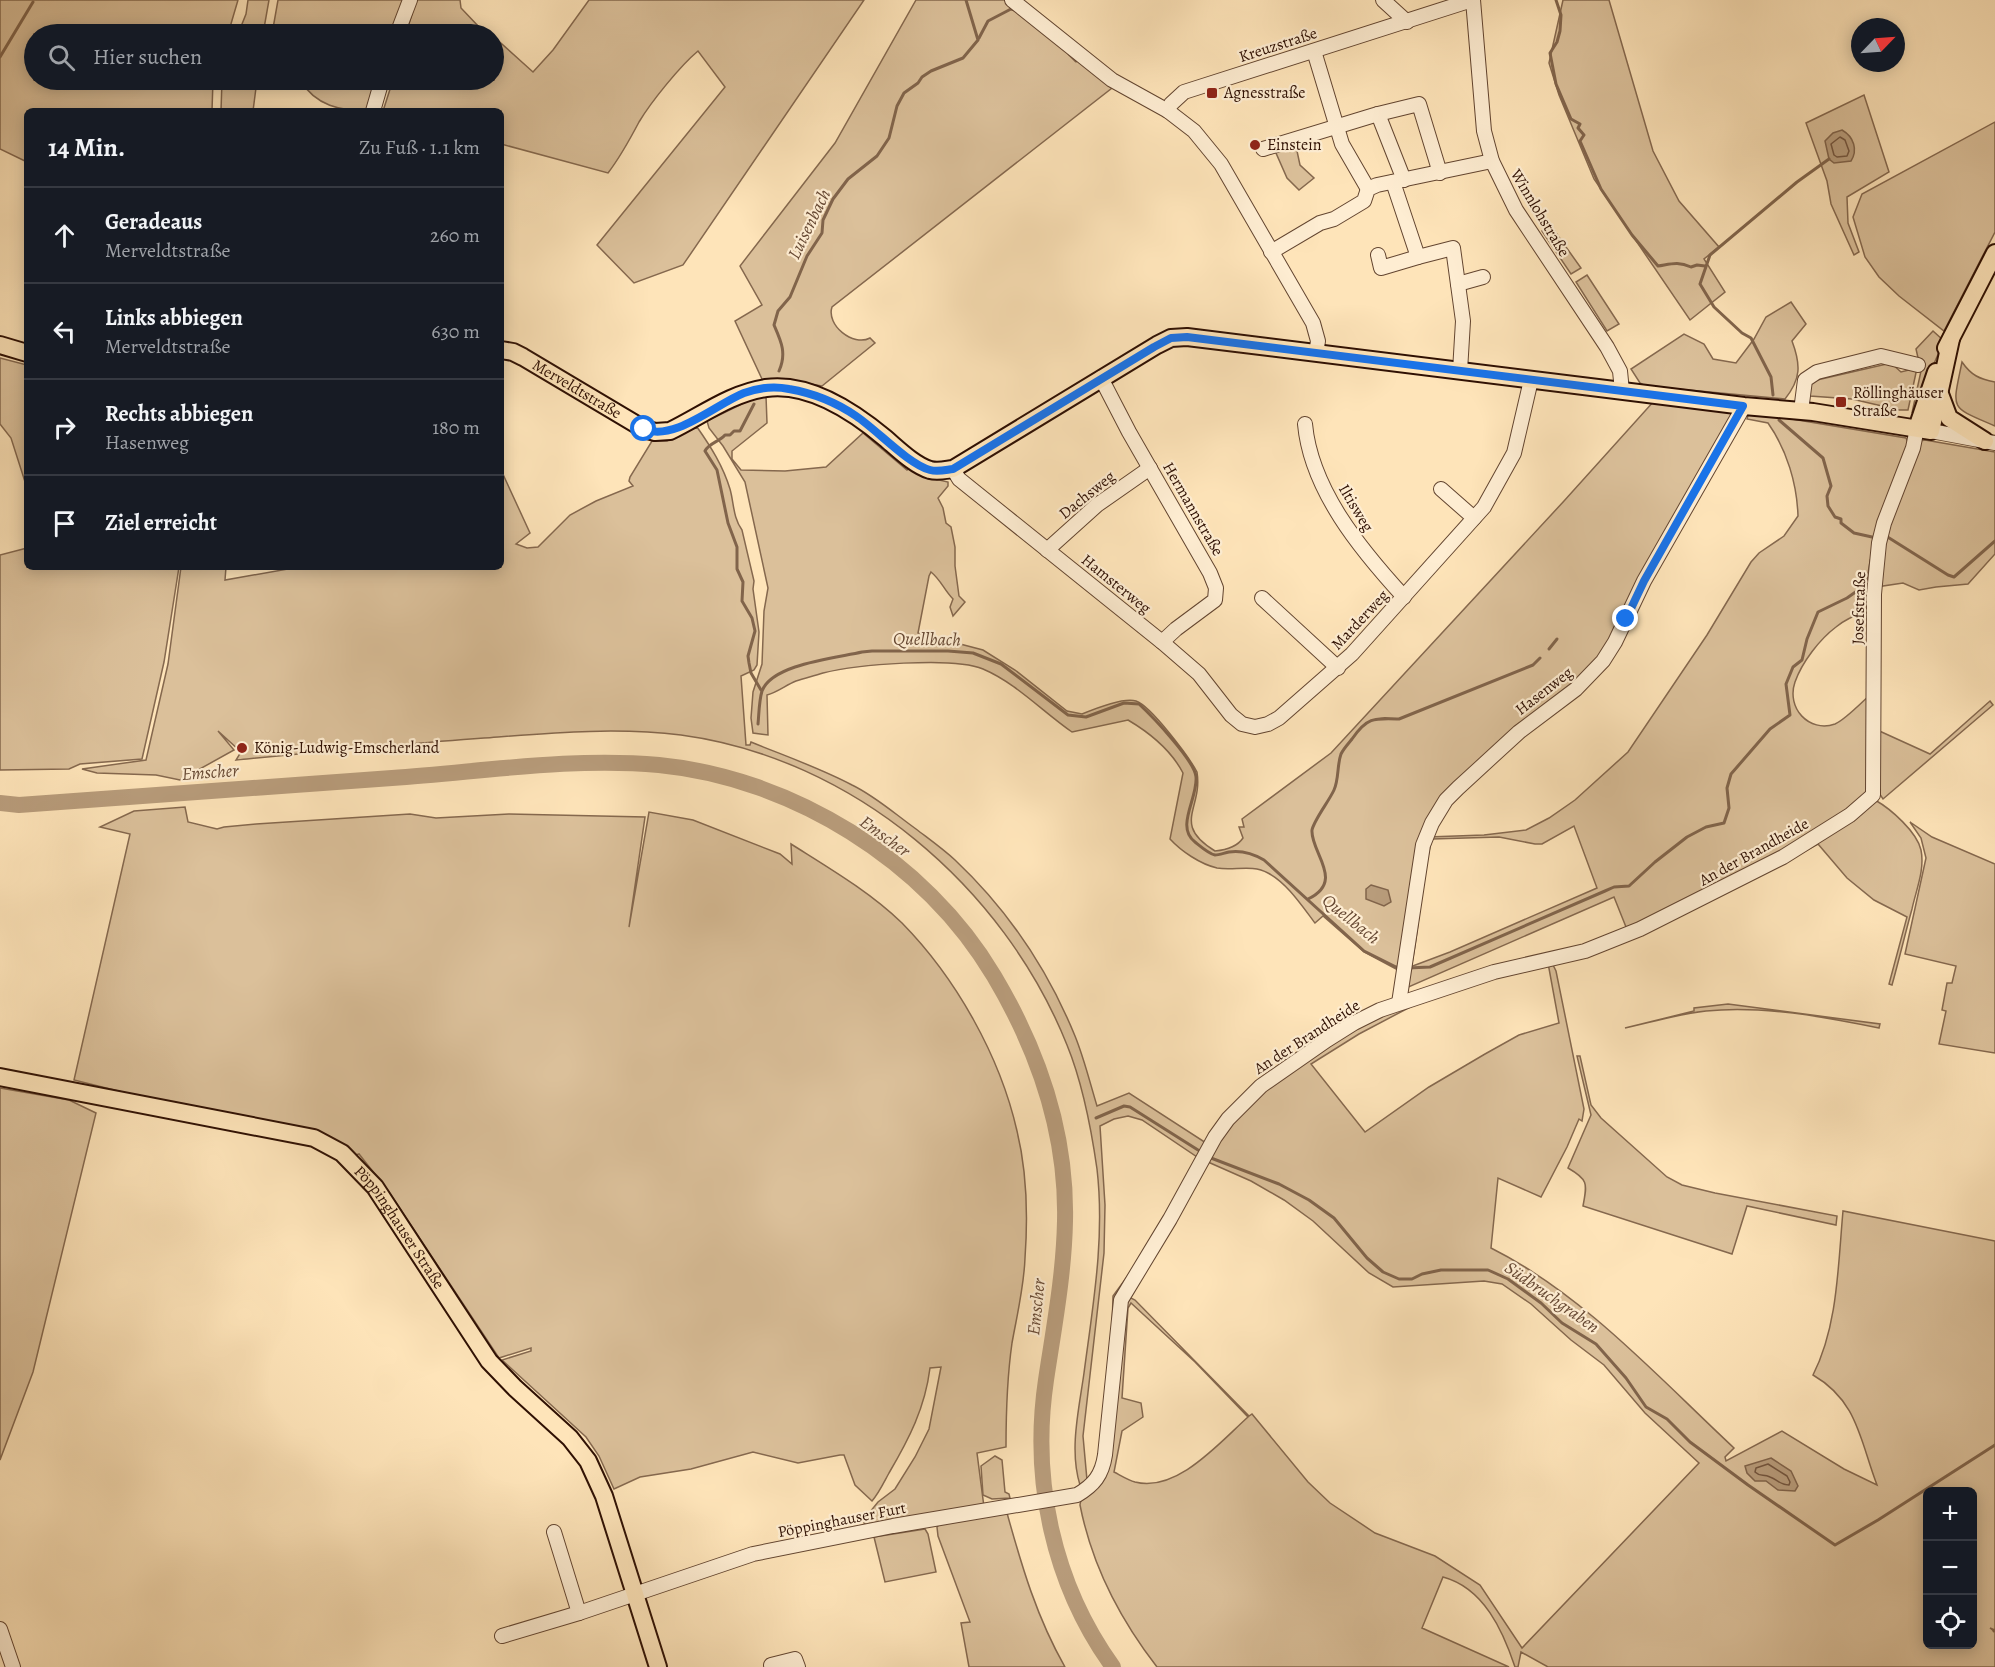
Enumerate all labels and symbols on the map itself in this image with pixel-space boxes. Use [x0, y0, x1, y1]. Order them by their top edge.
north arrow [1851, 18, 1905, 72]
street label: Kreuzstraße [1236, 22, 1320, 68]
place label: Agnesstraße [1223, 82, 1306, 104]
marker: Agnesstraße [1205, 86, 1219, 100]
place label: Einstein [1267, 134, 1322, 156]
marker: Einstein [1248, 138, 1262, 152]
street label: Winnlohstraße [1505, 164, 1575, 261]
water label: Luisenbach [782, 185, 836, 263]
street label: Merveldtstraße [528, 354, 626, 424]
place label: Röllinghäuser Straße [1853, 382, 1944, 422]
marker: Röllinghäuser Straße [1834, 395, 1848, 409]
route start [630, 415, 656, 441]
street label: Hermannstraße [1157, 458, 1229, 560]
street label: Dachsweg [1054, 466, 1120, 524]
street label: Iltisweg [1333, 480, 1379, 536]
street label: Hamsterweg [1077, 549, 1155, 619]
street label: Josefstraße [1847, 571, 1871, 645]
street label: Marderweg [1326, 585, 1394, 655]
route end [1612, 605, 1638, 631]
water label: Quellbach [893, 626, 961, 652]
street label: Hasenweg [1511, 662, 1577, 720]
place label: König-Ludwig-Emscherland [254, 737, 440, 759]
marker: König-Ludwig-Emscherland [235, 741, 249, 755]
water label: Emscher [181, 758, 240, 786]
water label: Emscher [855, 810, 916, 863]
street label: An der Brandheide [1694, 813, 1813, 892]
water label: Quellbach [1317, 888, 1385, 950]
street label: An der Brandheide [1249, 995, 1364, 1080]
street label: Pöppinghauser Straße [349, 1161, 450, 1293]
water label: Südbruchgraben [1500, 1256, 1604, 1339]
water label: Emscher [1021, 1277, 1051, 1336]
street label: Pöppinghauser Furt [776, 1497, 908, 1543]

